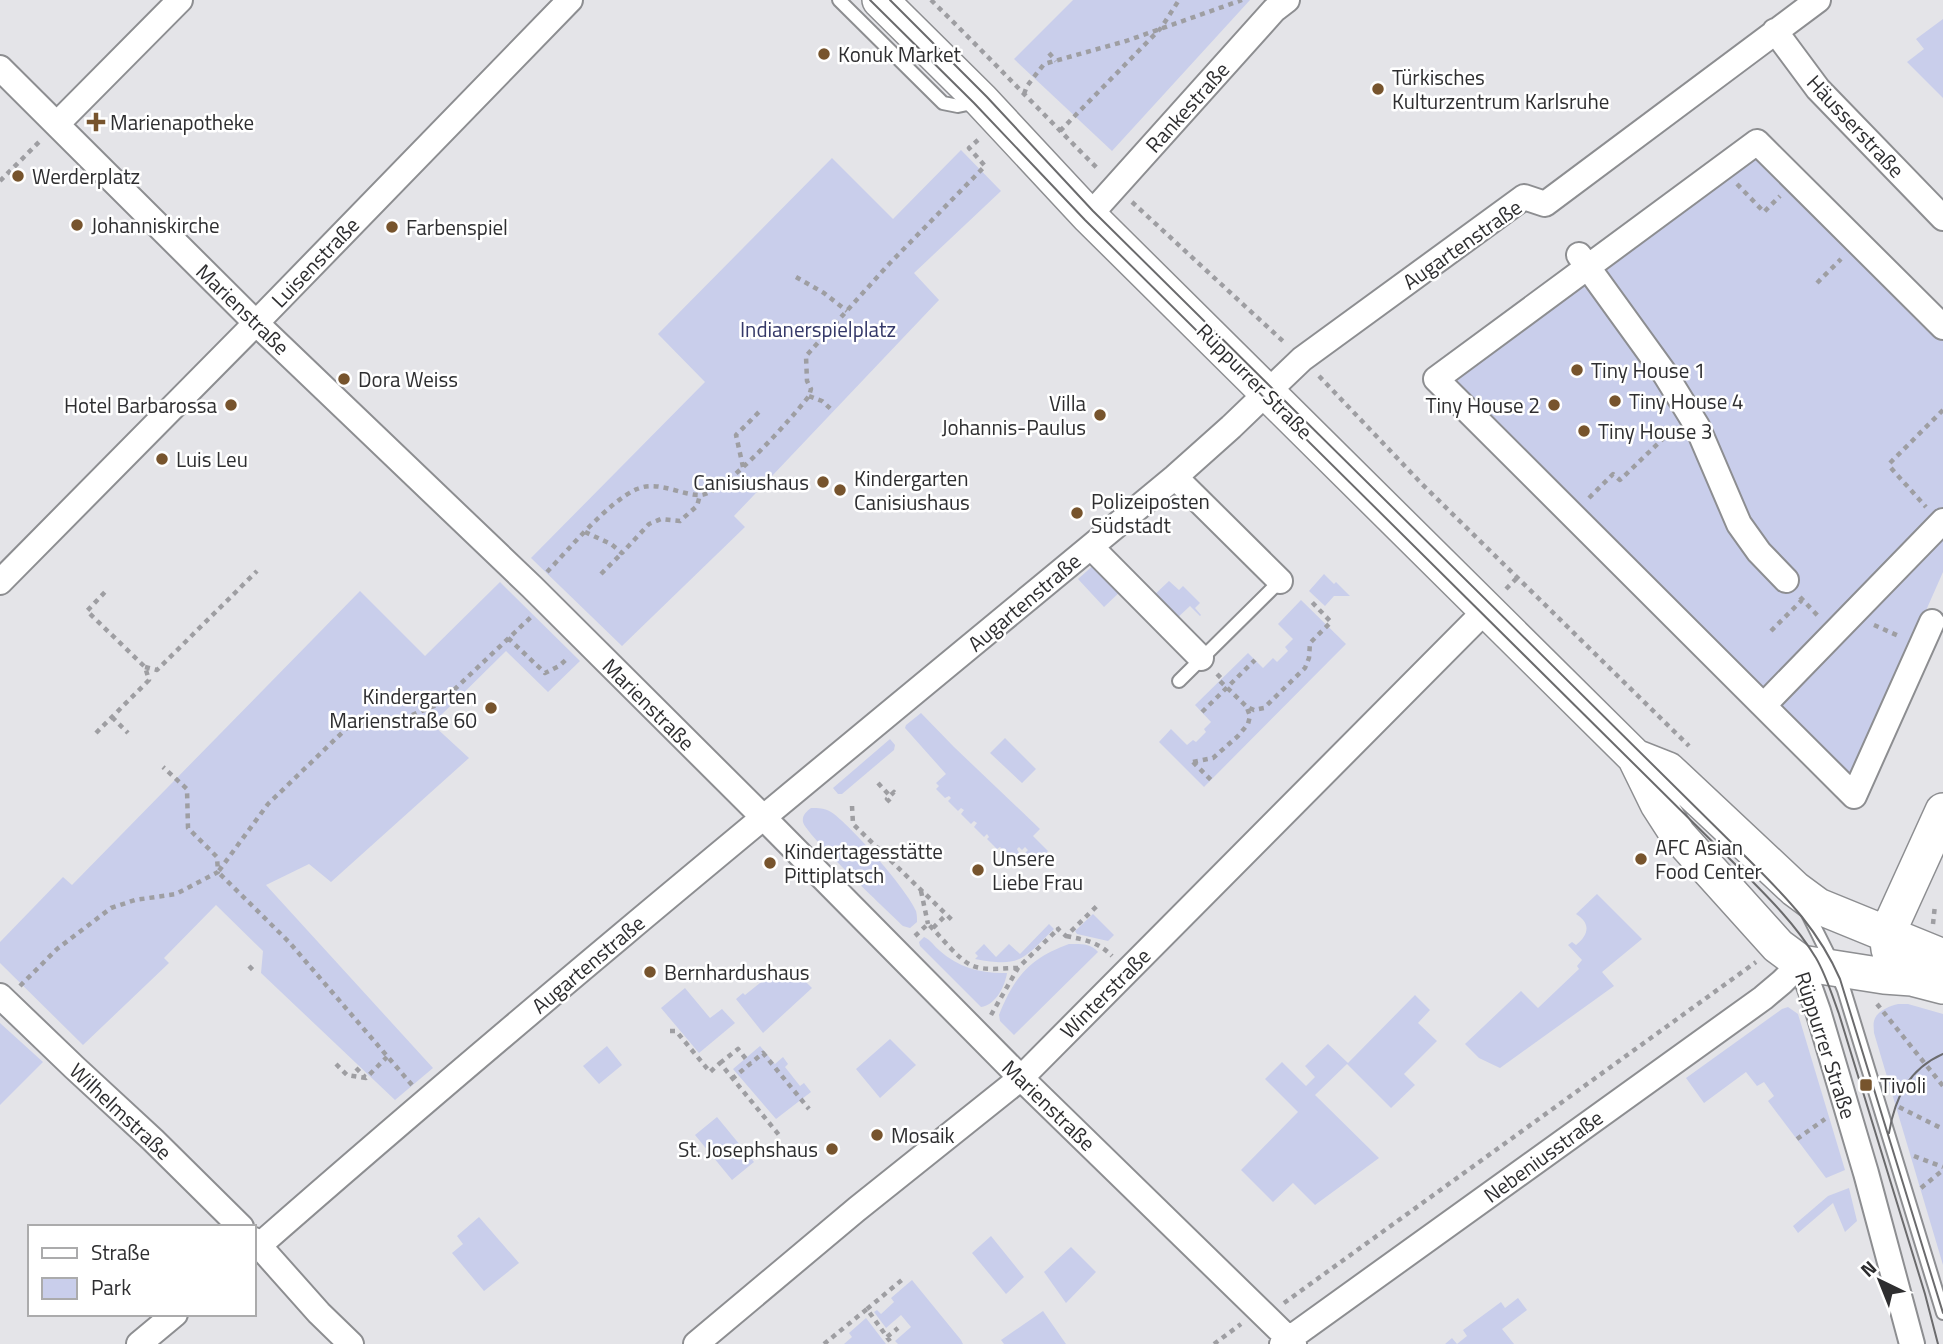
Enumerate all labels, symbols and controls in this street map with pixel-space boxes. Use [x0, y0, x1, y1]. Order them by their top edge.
place label: Konuk Market [838, 38, 962, 70]
marker: Konuk Market [816, 46, 832, 62]
street label: Rankestraße [1137, 54, 1237, 160]
place label: Türkisches Kulturzentrum Karlsruhe [1392, 61, 1609, 117]
street label: Häusserstraße [1800, 67, 1912, 185]
marker: Türkisches Kulturzentrum Karlsruhe [1370, 81, 1386, 97]
place label: Marienapotheke [110, 106, 254, 138]
marker: Marienapotheke [88, 114, 104, 130]
place label: Werderplatz [32, 160, 140, 192]
marker: Werderplatz [10, 168, 26, 184]
street label: Augartenstraße [1396, 191, 1528, 297]
place label: Johanniskirche [91, 209, 220, 241]
street label: Luisenstraße [264, 210, 366, 314]
place label: Farbenspiel [406, 211, 508, 243]
marker: Johanniskirche [69, 217, 85, 233]
marker: Farbenspiel [384, 219, 400, 235]
street label: Marienstraße [189, 256, 297, 362]
park label: Indianerspielplatz [740, 313, 896, 345]
street label: Rüppurrer Straße [1190, 316, 1320, 446]
place label: Tiny House 1 [1591, 354, 1706, 386]
marker: Tiny House 1 [1569, 362, 1585, 378]
place label: Dora Weiss [358, 363, 458, 395]
marker: Dora Weiss [336, 371, 352, 387]
place label: Tiny House 4 [1629, 385, 1744, 417]
place label: Villa Johannis-Paulus [941, 387, 1086, 443]
place label: Hotel Barbarossa [64, 389, 217, 421]
place label: Tiny House 2 [1425, 389, 1540, 421]
marker: Tiny House 4 [1607, 393, 1623, 409]
marker: Hotel Barbarossa [223, 397, 239, 413]
marker: Tiny House 2 [1546, 397, 1562, 413]
marker: Villa Johannis-Paulus [1092, 407, 1108, 423]
place label: Tiny House 3 [1598, 415, 1713, 447]
marker: Tiny House 3 [1576, 423, 1592, 439]
place label: Luis Leu [176, 443, 248, 475]
marker: Luis Leu [154, 451, 170, 467]
place label: Kindergarten Canisiushaus [854, 462, 970, 518]
place label: Canisiushaus [693, 466, 809, 498]
marker: Canisiushaus [815, 474, 831, 490]
marker: Kindergarten Canisiushaus [832, 482, 848, 498]
place label: Polizeiposten Südstadt [1091, 485, 1210, 541]
marker: Polizeiposten Südstadt [1069, 505, 1085, 521]
street label: Augartenstraße [960, 545, 1088, 659]
street label: Marienstraße [595, 650, 703, 758]
place label: Kindergarten Marienstraße 60 [329, 680, 477, 736]
marker: Kindergarten Marienstraße 60 [483, 700, 499, 716]
place label: AFC Asian Food Center [1655, 831, 1762, 887]
place label: Kindertagesstätte Pittiplatsch [784, 835, 943, 891]
place label: Unsere Liebe Frau [992, 842, 1083, 898]
marker: AFC Asian Food Center [1633, 851, 1649, 867]
marker: Kindertagesstätte Pittiplatsch [762, 855, 778, 871]
marker: Unsere Liebe Frau [970, 862, 986, 878]
street label: Augartenstraße [524, 907, 652, 1021]
street label: Winterstraße [1052, 940, 1158, 1046]
place label: Bernhardushaus [664, 956, 810, 988]
marker: Bernhardushaus [642, 964, 658, 980]
street label: Rüppurrer Straße [1787, 967, 1865, 1123]
street label: Marienstraße [995, 1052, 1103, 1158]
street label: Wilhelmstraße [63, 1055, 179, 1167]
place label: Tivoli [1880, 1069, 1926, 1101]
marker: Tivoli [1858, 1077, 1874, 1093]
street label: Nebeniusstraße [1477, 1102, 1609, 1210]
place label: Mosaik [891, 1119, 955, 1151]
marker: Mosaik [869, 1127, 885, 1143]
place label: St. Josephshaus [678, 1133, 818, 1165]
marker: St. Josephshaus [824, 1141, 840, 1157]
legend [28, 1225, 256, 1316]
text: Straße [91, 1236, 150, 1268]
north arrow [1845, 1246, 1915, 1316]
text: N [1853, 1253, 1883, 1283]
text: Park [91, 1271, 131, 1303]

